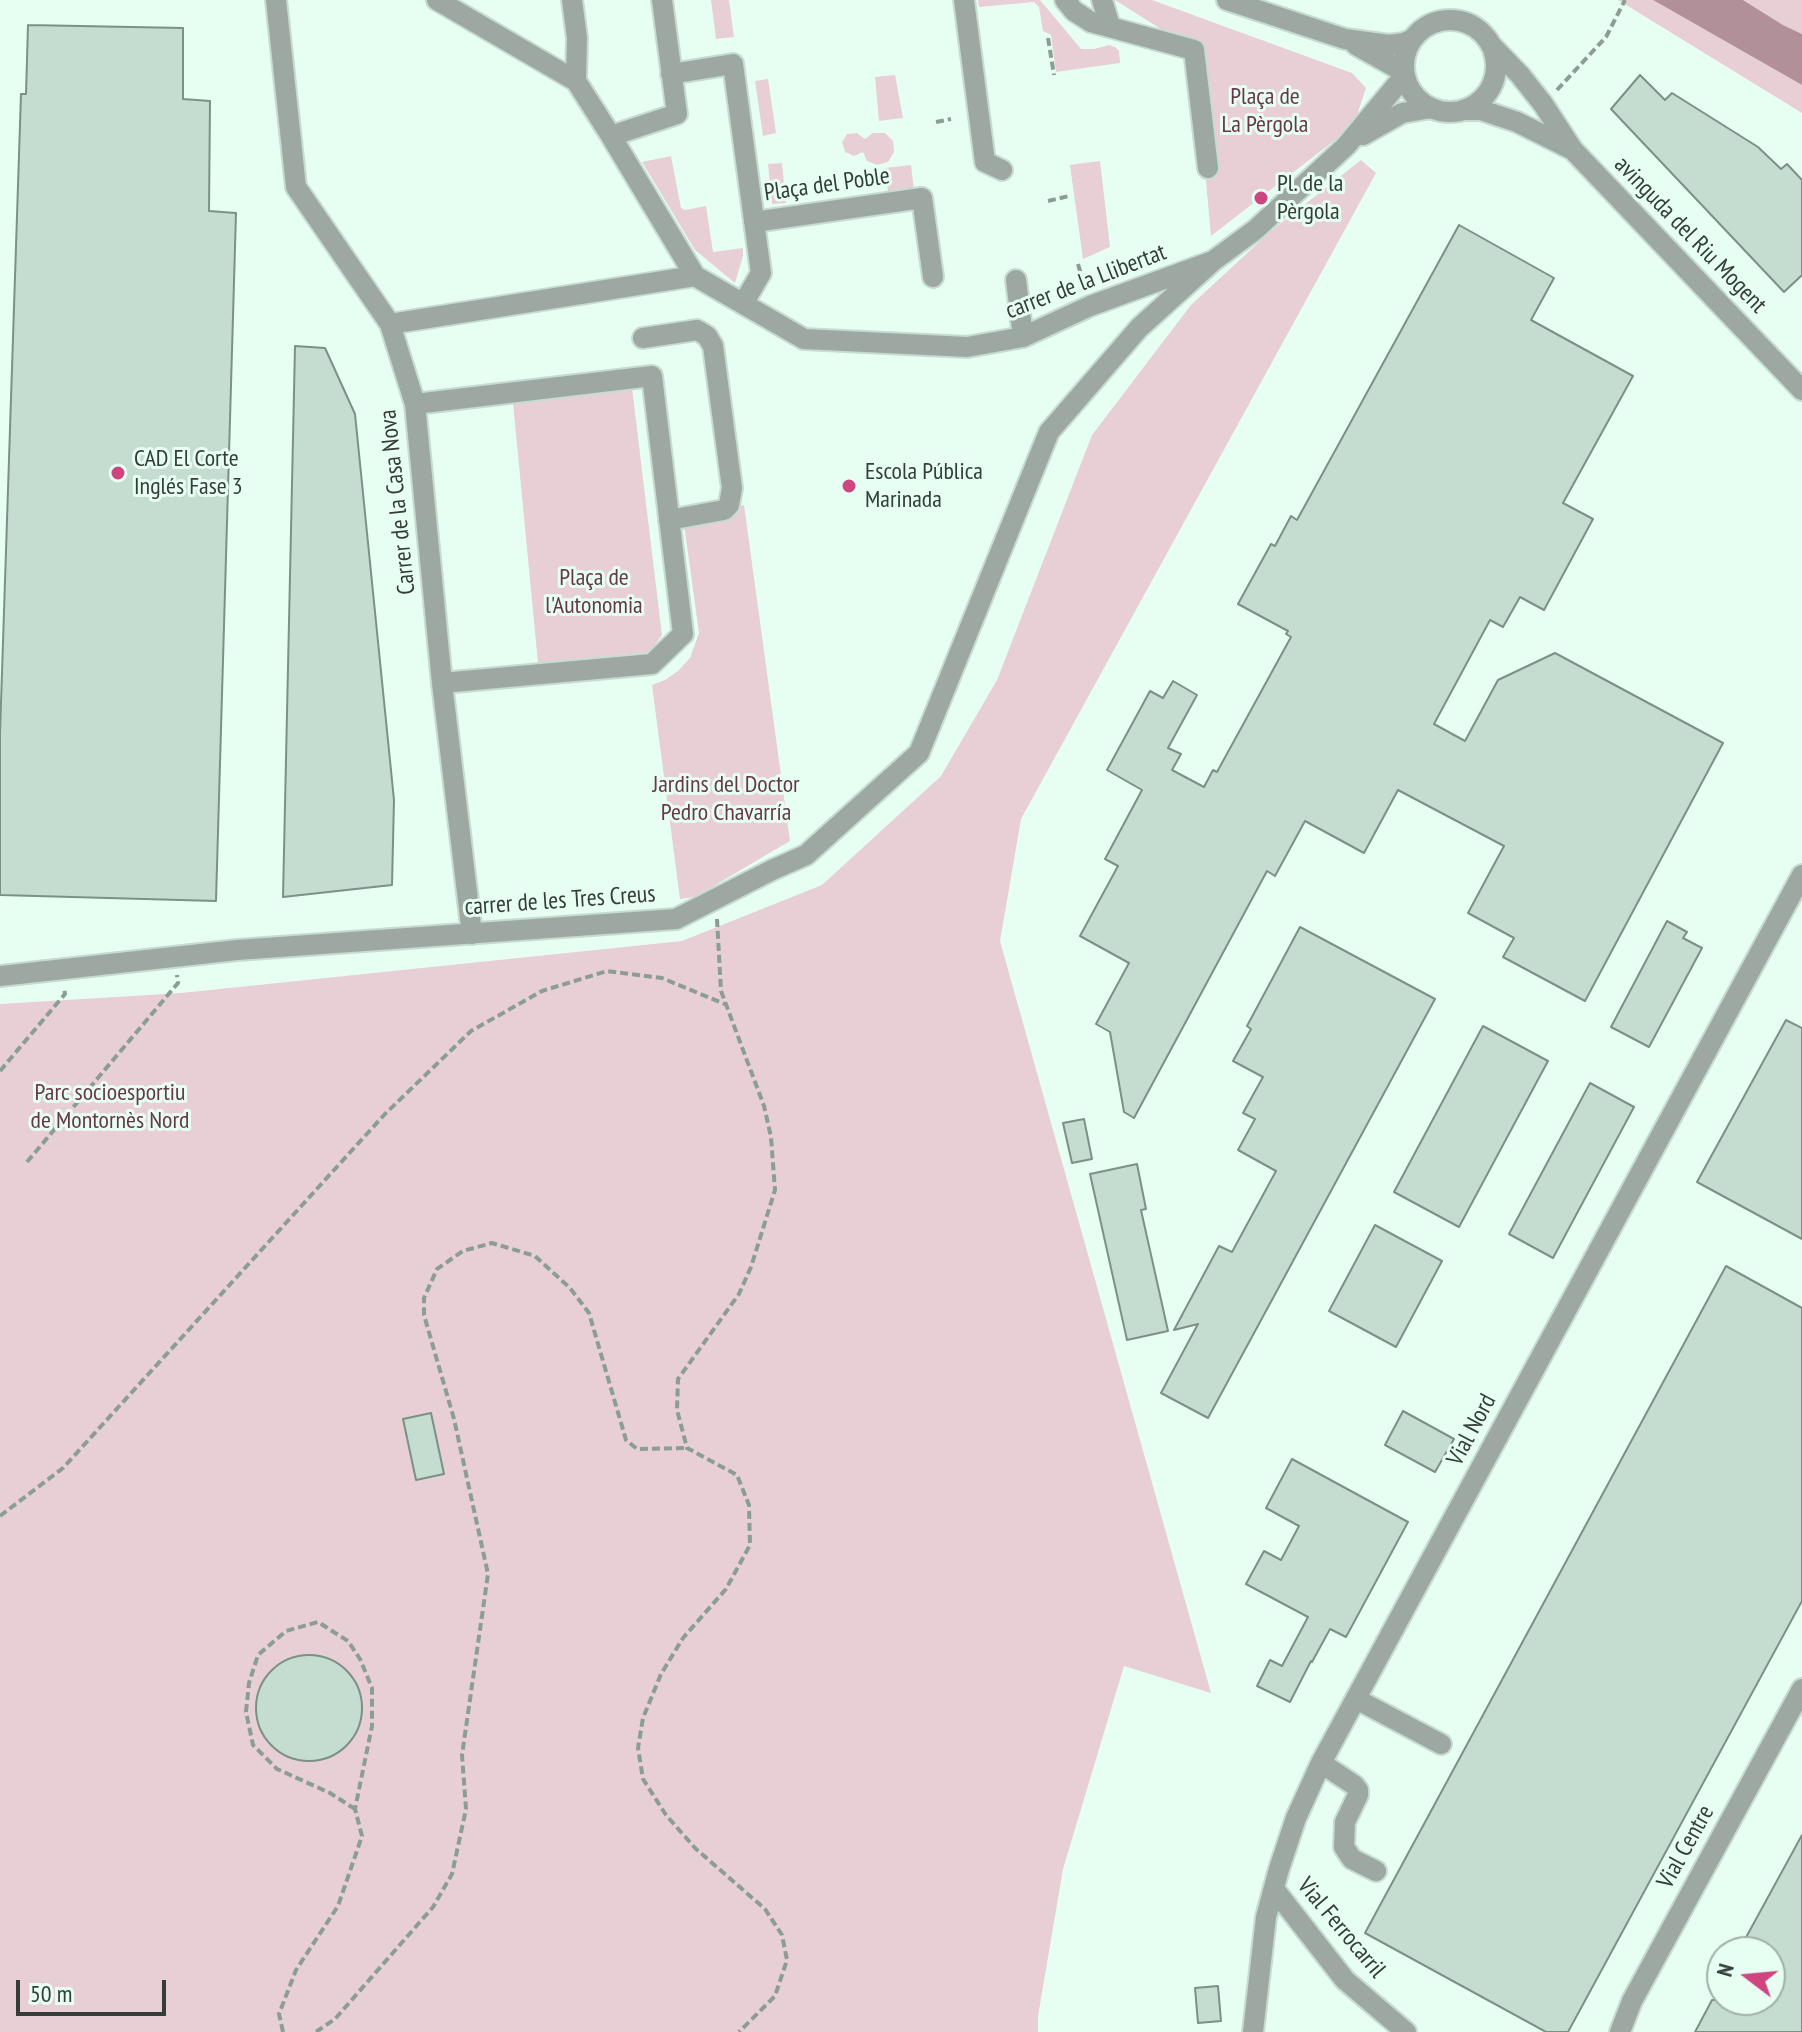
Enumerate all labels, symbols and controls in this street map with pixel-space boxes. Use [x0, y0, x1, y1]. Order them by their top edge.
park label: Plaça de La Pèrgola [1222, 83, 1308, 139]
street label: avinguda del Riu Mogent [1608, 151, 1772, 319]
street label: Plaça del Poble [762, 162, 892, 208]
place label: Pl. de la Pèrgola [1277, 170, 1343, 226]
marker: Pl. de la Pèrgola [1252, 189, 1270, 207]
street label: carrer de la Llibertat [1002, 238, 1170, 326]
street label: Carrer de la Casa Nova [374, 408, 422, 596]
place label: CAD El Corte Inglés Fase 3 [134, 445, 243, 501]
place label: Escola Pública Marinada [865, 458, 983, 514]
marker: CAD El Corte Inglés Fase 3 [109, 464, 127, 482]
marker: Escola Pública Marinada [840, 477, 858, 495]
park label: Plaça de l'Autonomia [545, 564, 643, 620]
park label: Jardins del Doctor Pedro Chavarría [652, 771, 800, 827]
street label: carrer de les Tres Creus [464, 880, 656, 922]
park label: Parc socioesportiu de Montornès Nord [31, 1079, 189, 1135]
street label: Vial Nord [1441, 1389, 1503, 1471]
street label: Vial Centre [1651, 1800, 1721, 1894]
street label: Vial Ferrocarril [1291, 1872, 1391, 1984]
north arrow [1706, 1936, 1786, 2016]
text: N [1710, 1960, 1740, 1980]
scale bar [20, 1964, 170, 2014]
text: 50 m [30, 1978, 72, 2009]

